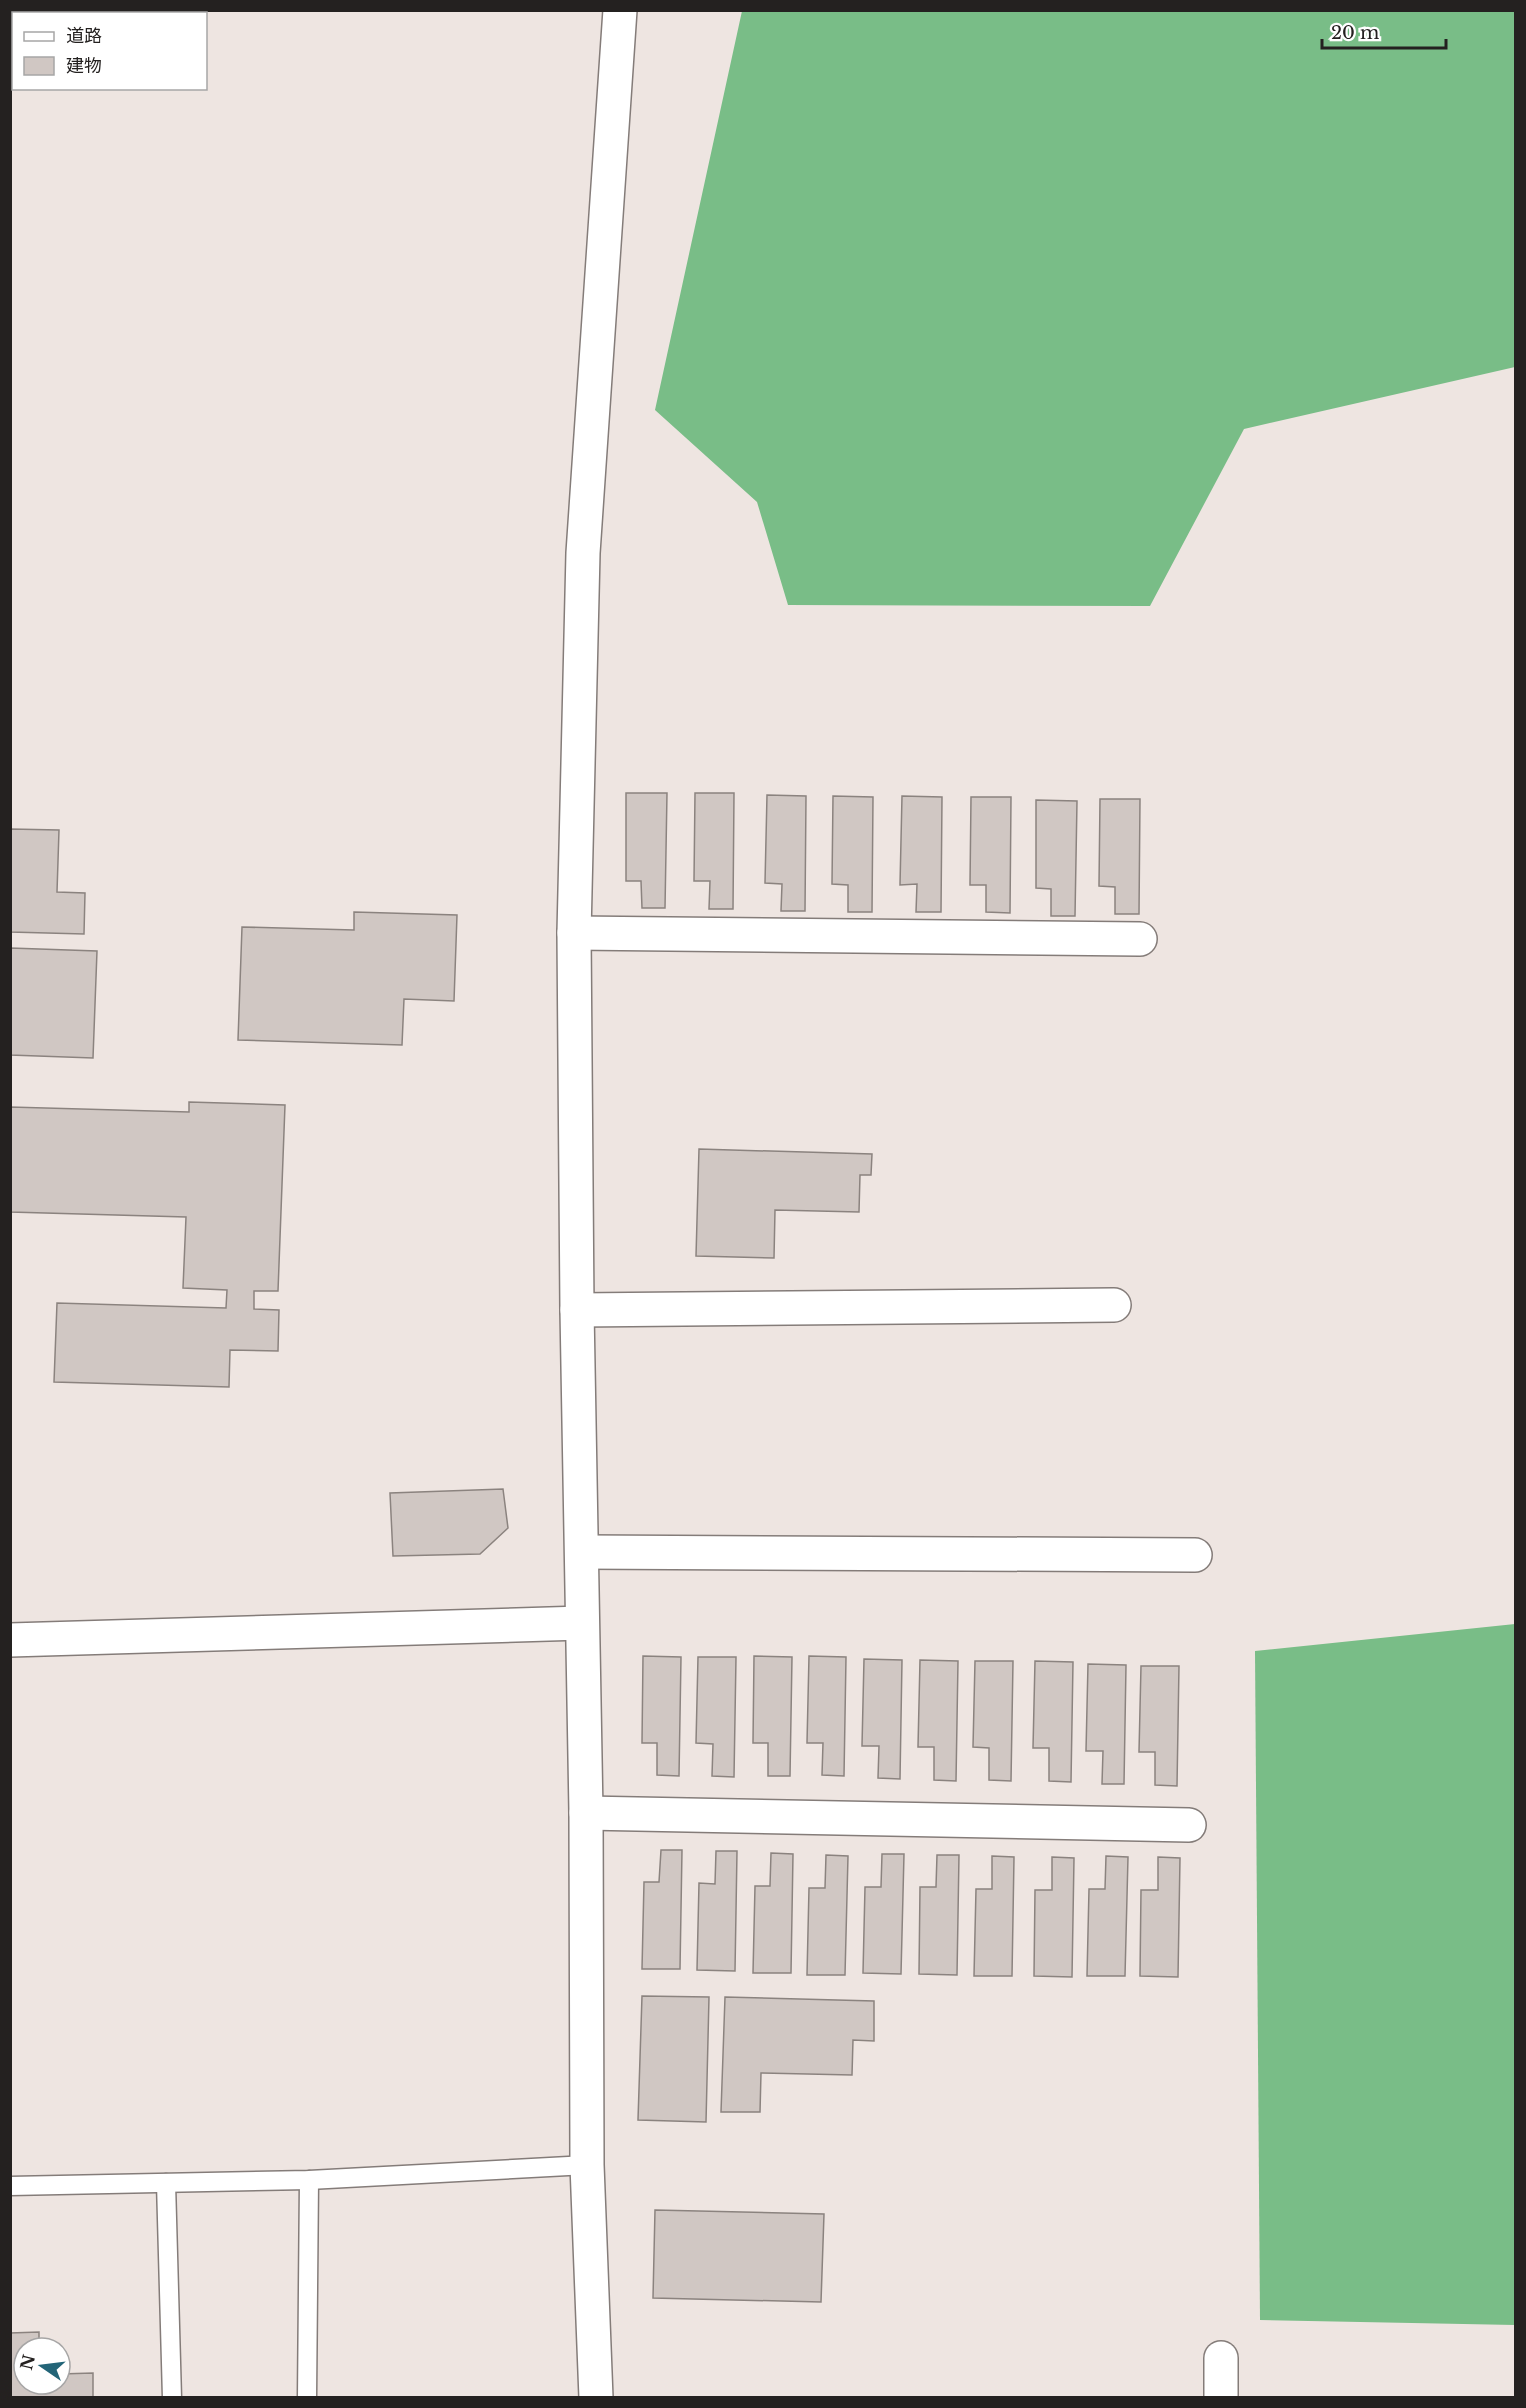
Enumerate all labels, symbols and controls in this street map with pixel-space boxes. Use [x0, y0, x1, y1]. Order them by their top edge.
legend [12, 12, 207, 90]
scale bar [1322, 12, 1446, 50]
text: 20 m [1331, 22, 1379, 44]
text: 道路 [66, 25, 102, 47]
text: 建物 [66, 55, 102, 77]
north arrow [12, 2336, 72, 2396]
text: N [16, 2353, 39, 2372]

